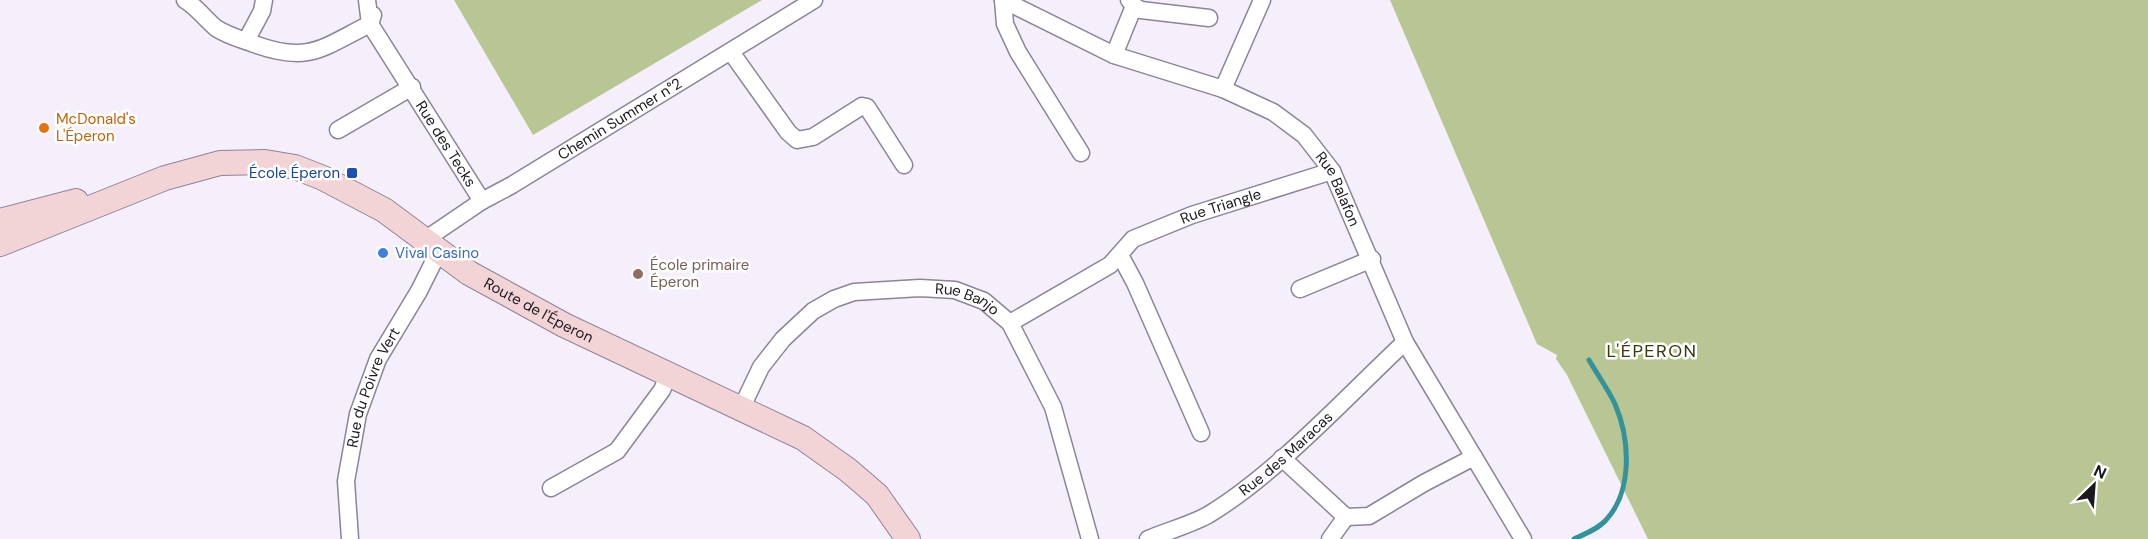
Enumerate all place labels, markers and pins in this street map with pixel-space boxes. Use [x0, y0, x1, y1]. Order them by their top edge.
place label: McDonald's L'Éperon [56, 109, 136, 146]
marker: McDonald's L'Éperon [37, 121, 51, 135]
place label: École Éperon [249, 163, 340, 183]
marker: École Éperon [345, 166, 359, 180]
place label: Vival Casino [395, 243, 479, 263]
marker: Vival Casino [376, 246, 390, 260]
place label: École primaire Éperon [650, 255, 749, 292]
marker: École primaire Éperon [631, 267, 645, 281]

